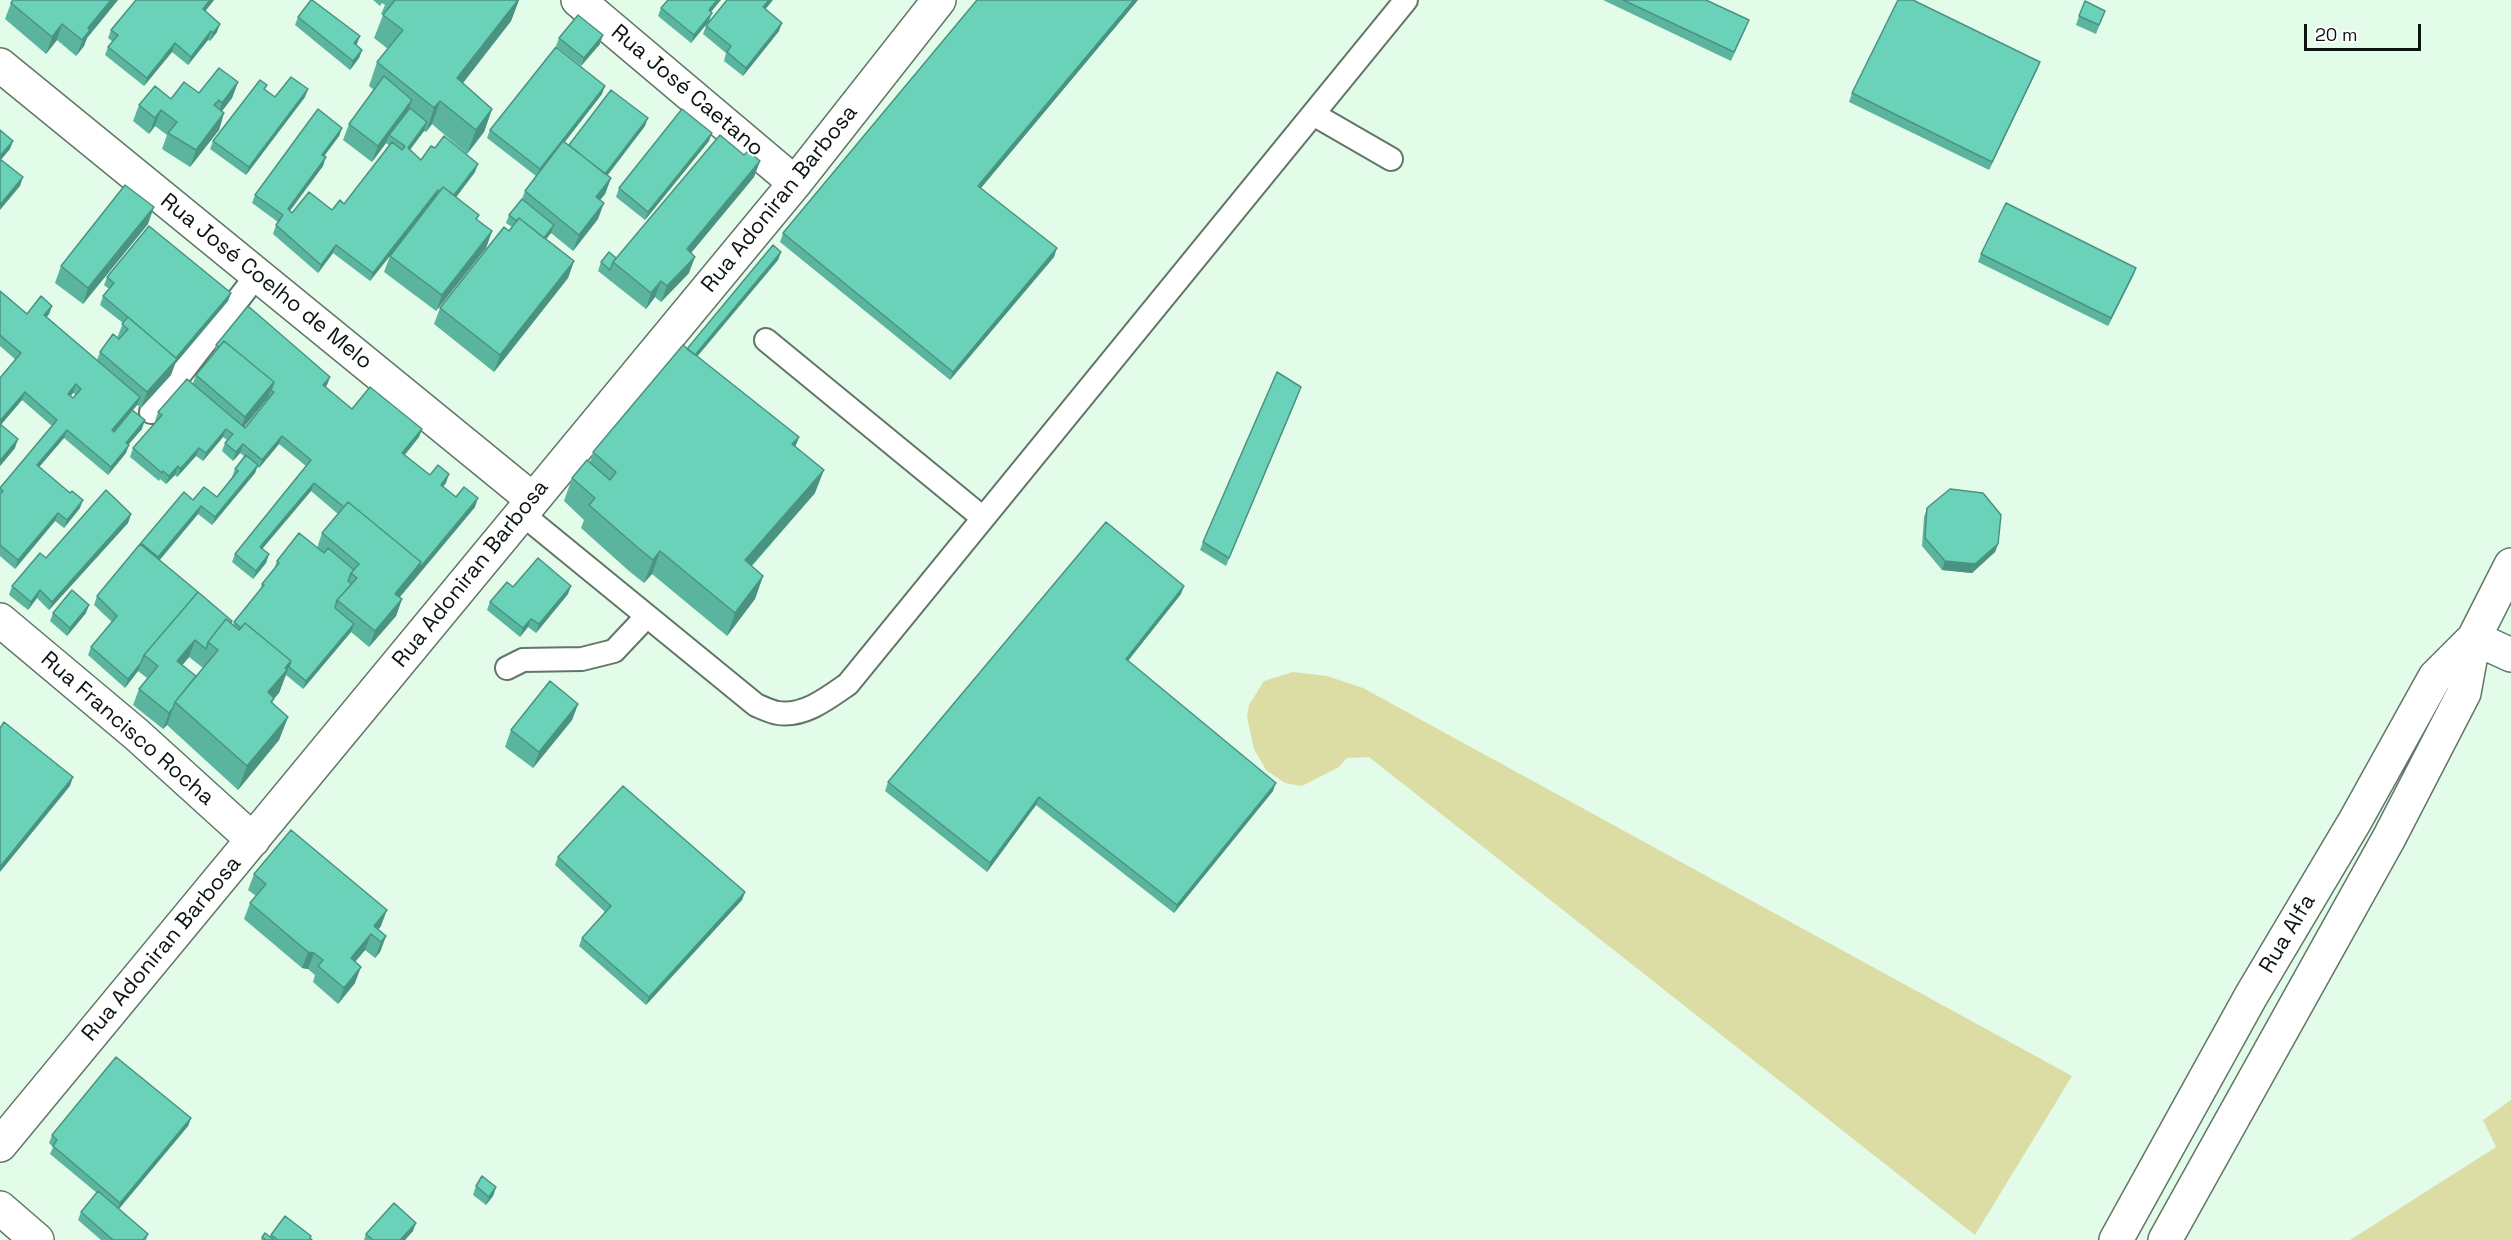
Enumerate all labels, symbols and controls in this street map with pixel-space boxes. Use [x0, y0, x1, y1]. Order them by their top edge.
scale bar [2307, 12, 2424, 50]
street label: Rua José Caetano [605, 20, 769, 162]
text: 20 m [2315, 23, 2358, 46]
street label: Rua Adoniran Barbosa [696, 100, 864, 298]
street label: Rua José Coelho de Melo [155, 188, 377, 376]
street label: Rua Adoniran Barbosa [387, 475, 555, 673]
street label: Rua Francisco Rocha [35, 647, 219, 811]
street label: Rua Adoniran Barbosa [77, 851, 247, 1047]
street label: Rua Alfa [2254, 890, 2322, 978]

